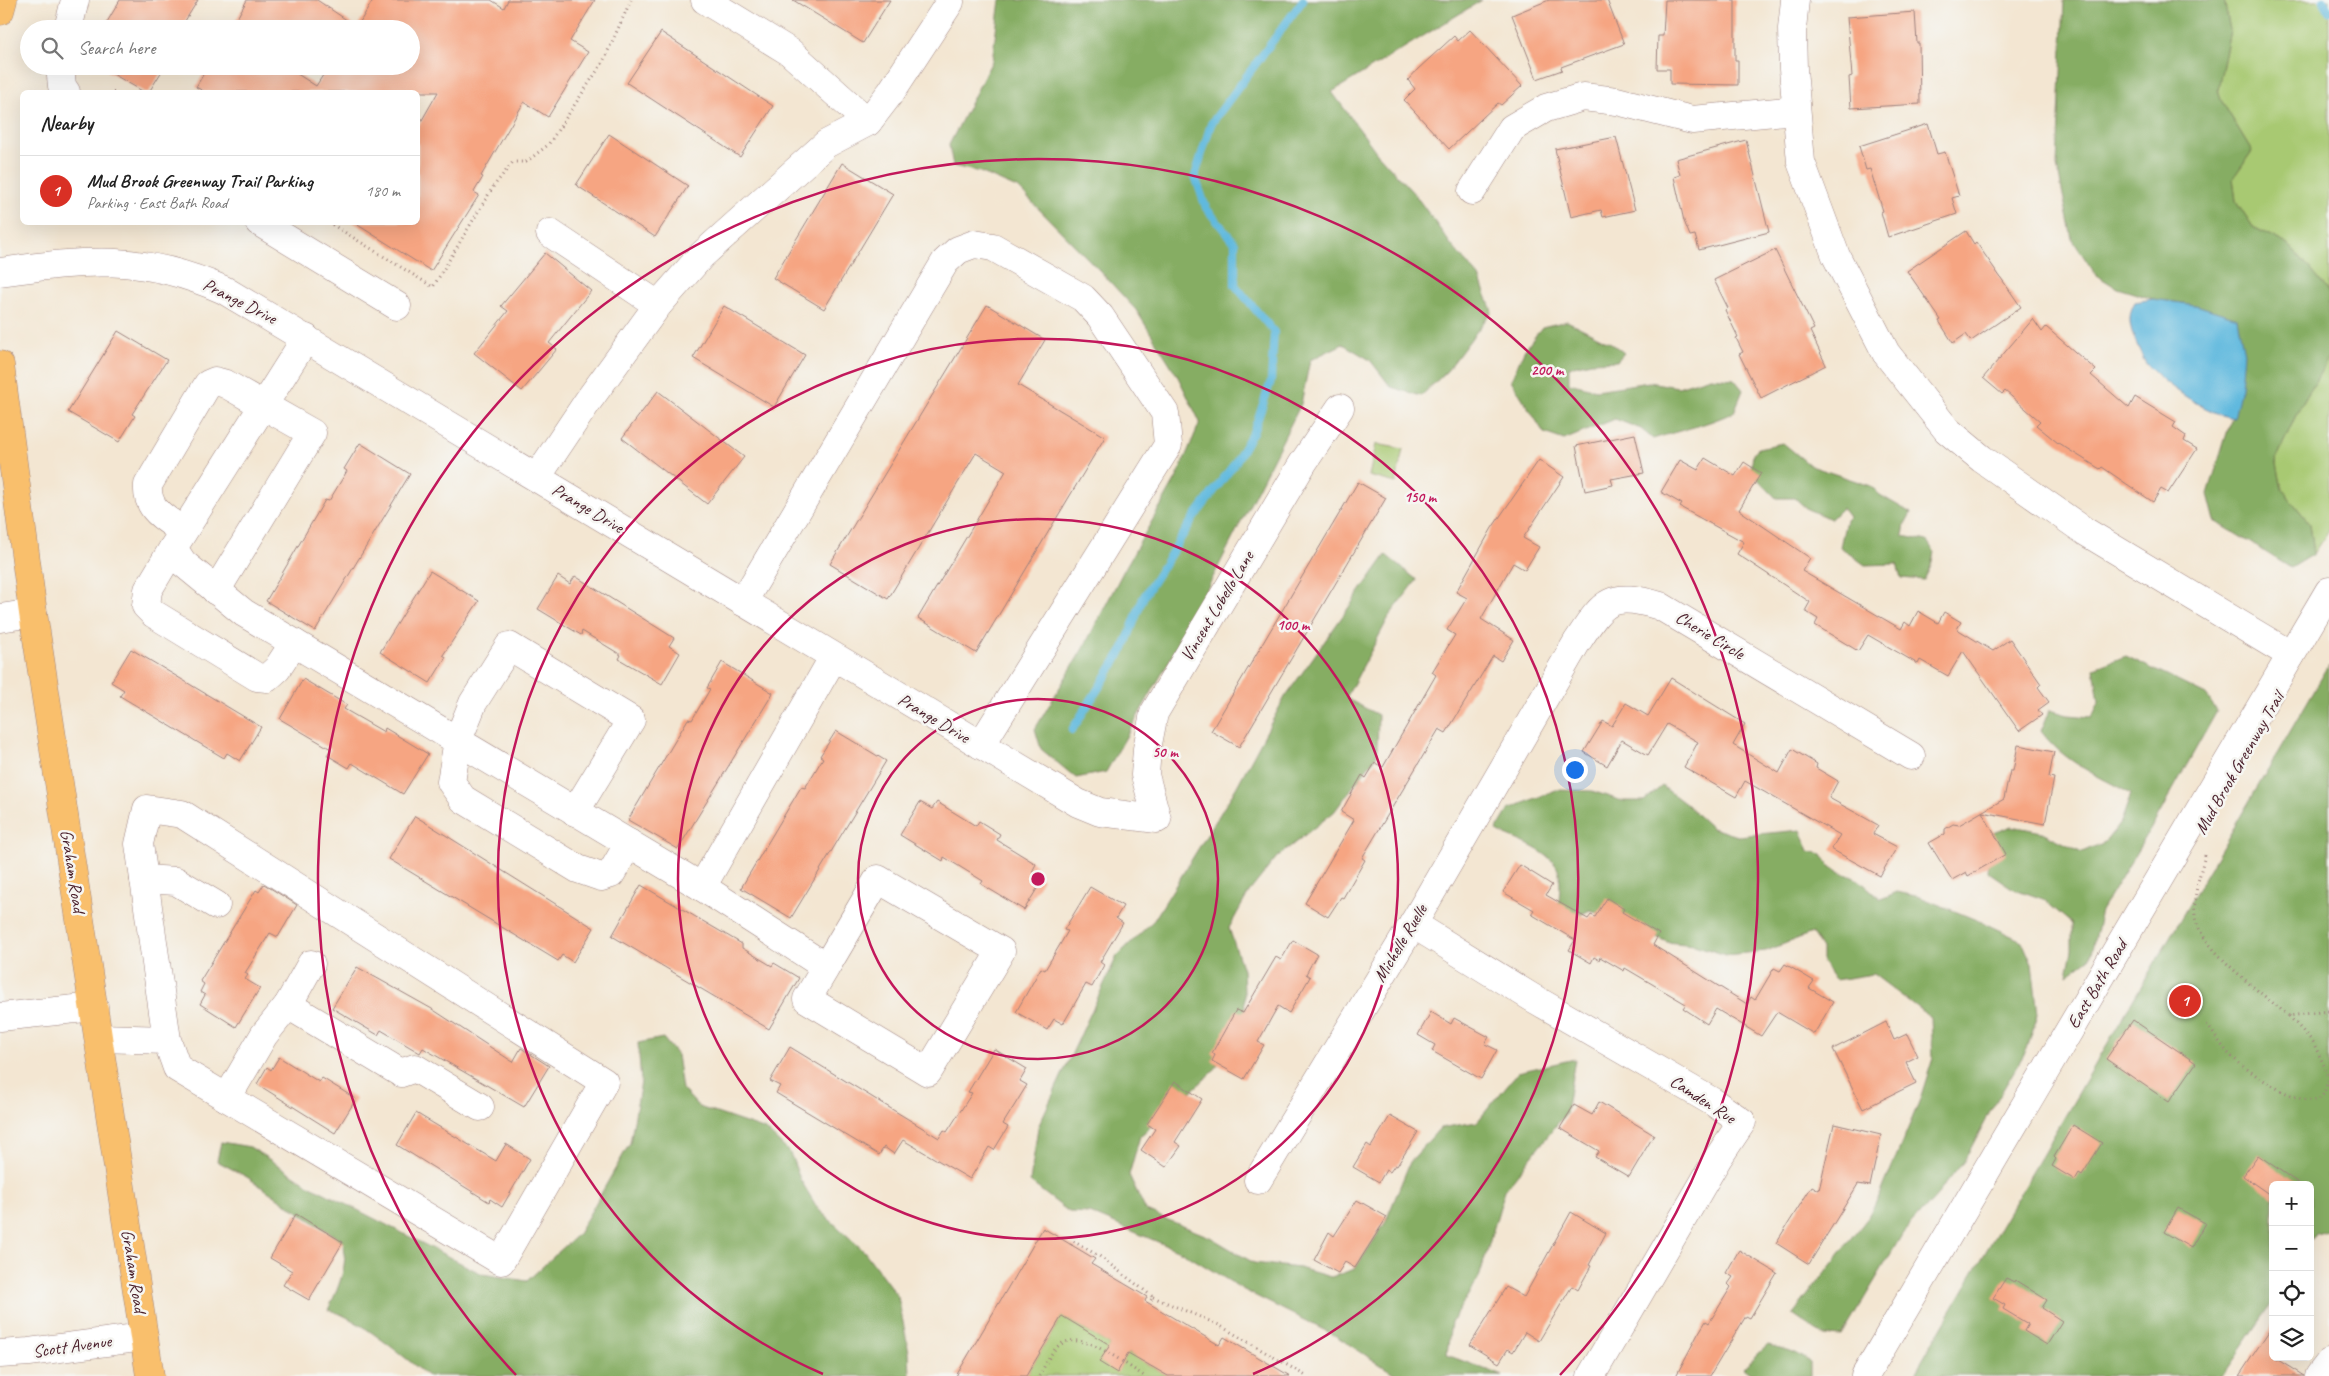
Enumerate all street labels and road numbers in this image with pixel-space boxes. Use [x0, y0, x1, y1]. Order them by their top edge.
street label: Prange Drive [200, 273, 281, 329]
street label: Prange Drive [548, 478, 629, 539]
street label: Vincent Lobello Lane [1176, 546, 1259, 665]
street label: Cherie Circle [1672, 606, 1749, 665]
street label: Mud Brook Greenway Trail [2189, 685, 2290, 838]
street label: Prange Drive [894, 688, 975, 749]
street label: Graham Road [56, 828, 91, 917]
street label: Michelle Ruelle [1368, 899, 1432, 986]
street label: East Bath Road [2062, 933, 2134, 1032]
street label: Camden Rue [1666, 1070, 1741, 1129]
street label: Graham Road [117, 1228, 152, 1317]
street label: Scott Avenue [31, 1329, 114, 1362]

